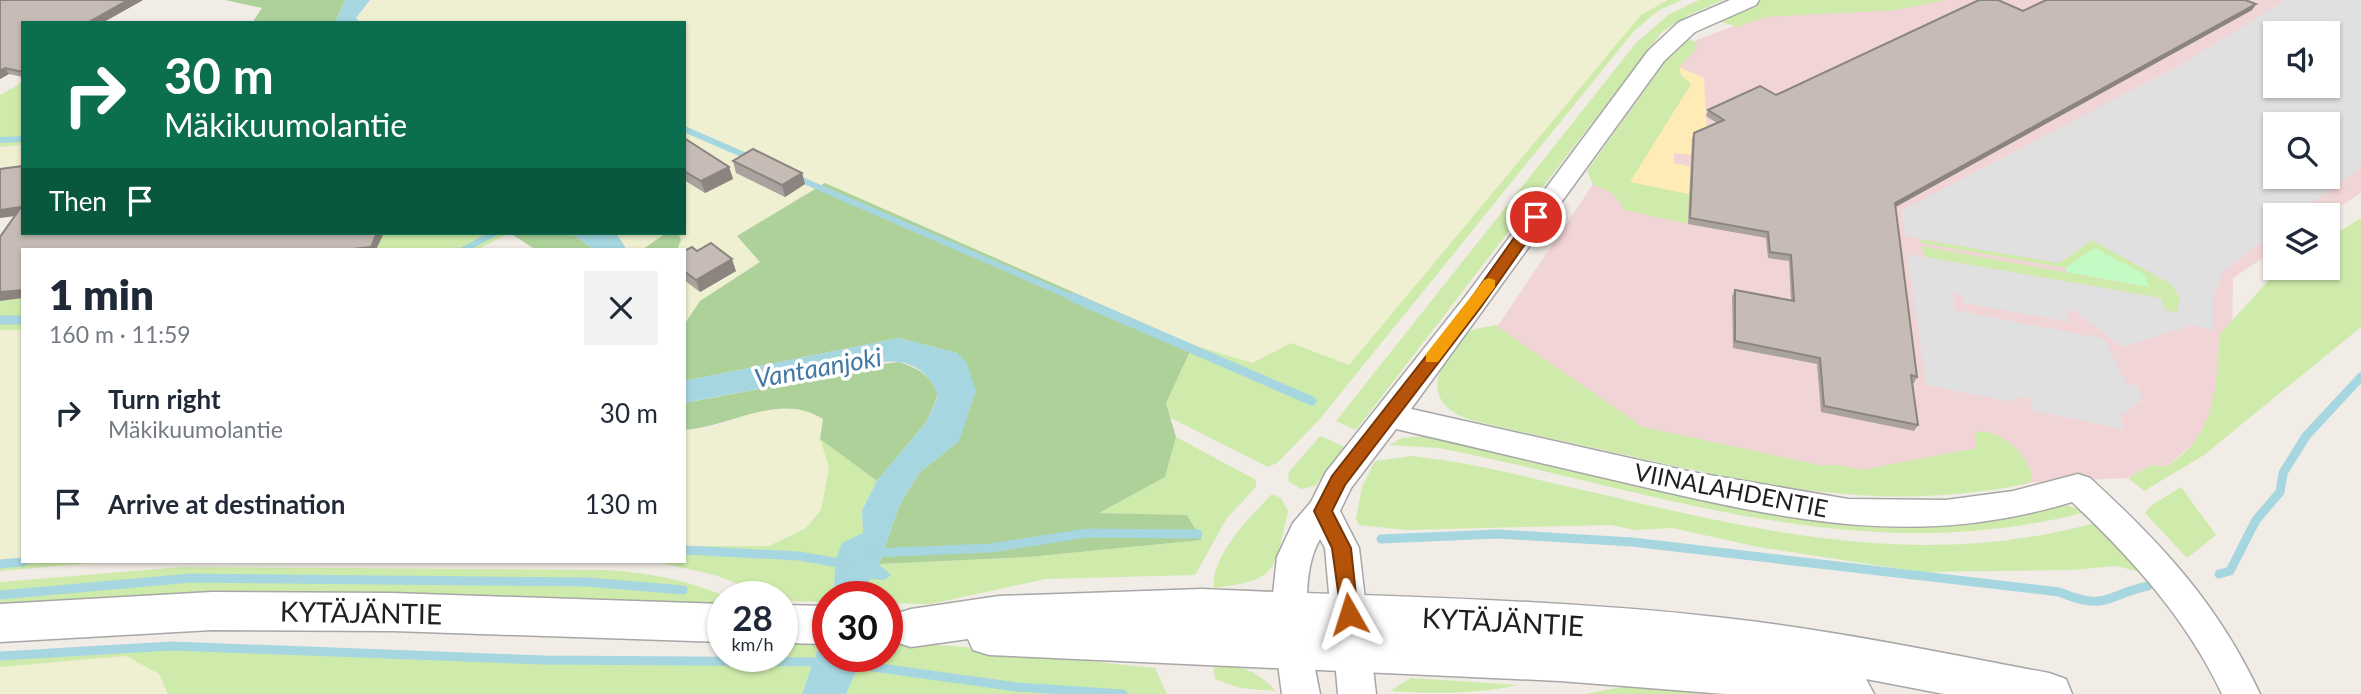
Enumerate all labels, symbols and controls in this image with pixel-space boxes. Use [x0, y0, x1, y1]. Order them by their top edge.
map controls [2263, 21, 2340, 280]
button: sound [2263, 21, 2340, 98]
text: 30 m [164, 46, 274, 104]
icon: right [49, 49, 140, 140]
text: Mäkikuumolantie [164, 105, 407, 144]
button: search [2263, 112, 2340, 189]
icon: arrive [121, 182, 159, 220]
text: Then [49, 185, 107, 217]
pin [1506, 187, 1566, 247]
icon: arrive [1517, 198, 1555, 236]
button: layers [2263, 203, 2340, 280]
text: 1 min [49, 269, 154, 319]
button: close [584, 271, 658, 345]
text: 160 m · 11:59 [49, 320, 191, 348]
water label: Vantaanjoki [752, 340, 884, 394]
text: Turn right [108, 383, 221, 415]
icon: right [49, 394, 87, 432]
text: 30 m [600, 397, 658, 429]
text: Mäkikuumolantie [108, 415, 283, 443]
street label: VIINALAHDENTIE [1632, 457, 1830, 522]
icon: arrive [49, 485, 87, 523]
text: Arrive at destination [108, 488, 345, 520]
text: 130 m [585, 488, 658, 520]
position arrow [1312, 577, 1386, 651]
speed limit sign: 30 [812, 581, 903, 672]
street label: KYTÄJÄNTIE [280, 594, 442, 630]
text: 28 [732, 596, 773, 638]
street label: KYTÄJÄNTIE [1421, 600, 1585, 642]
text: km/h [731, 633, 774, 655]

